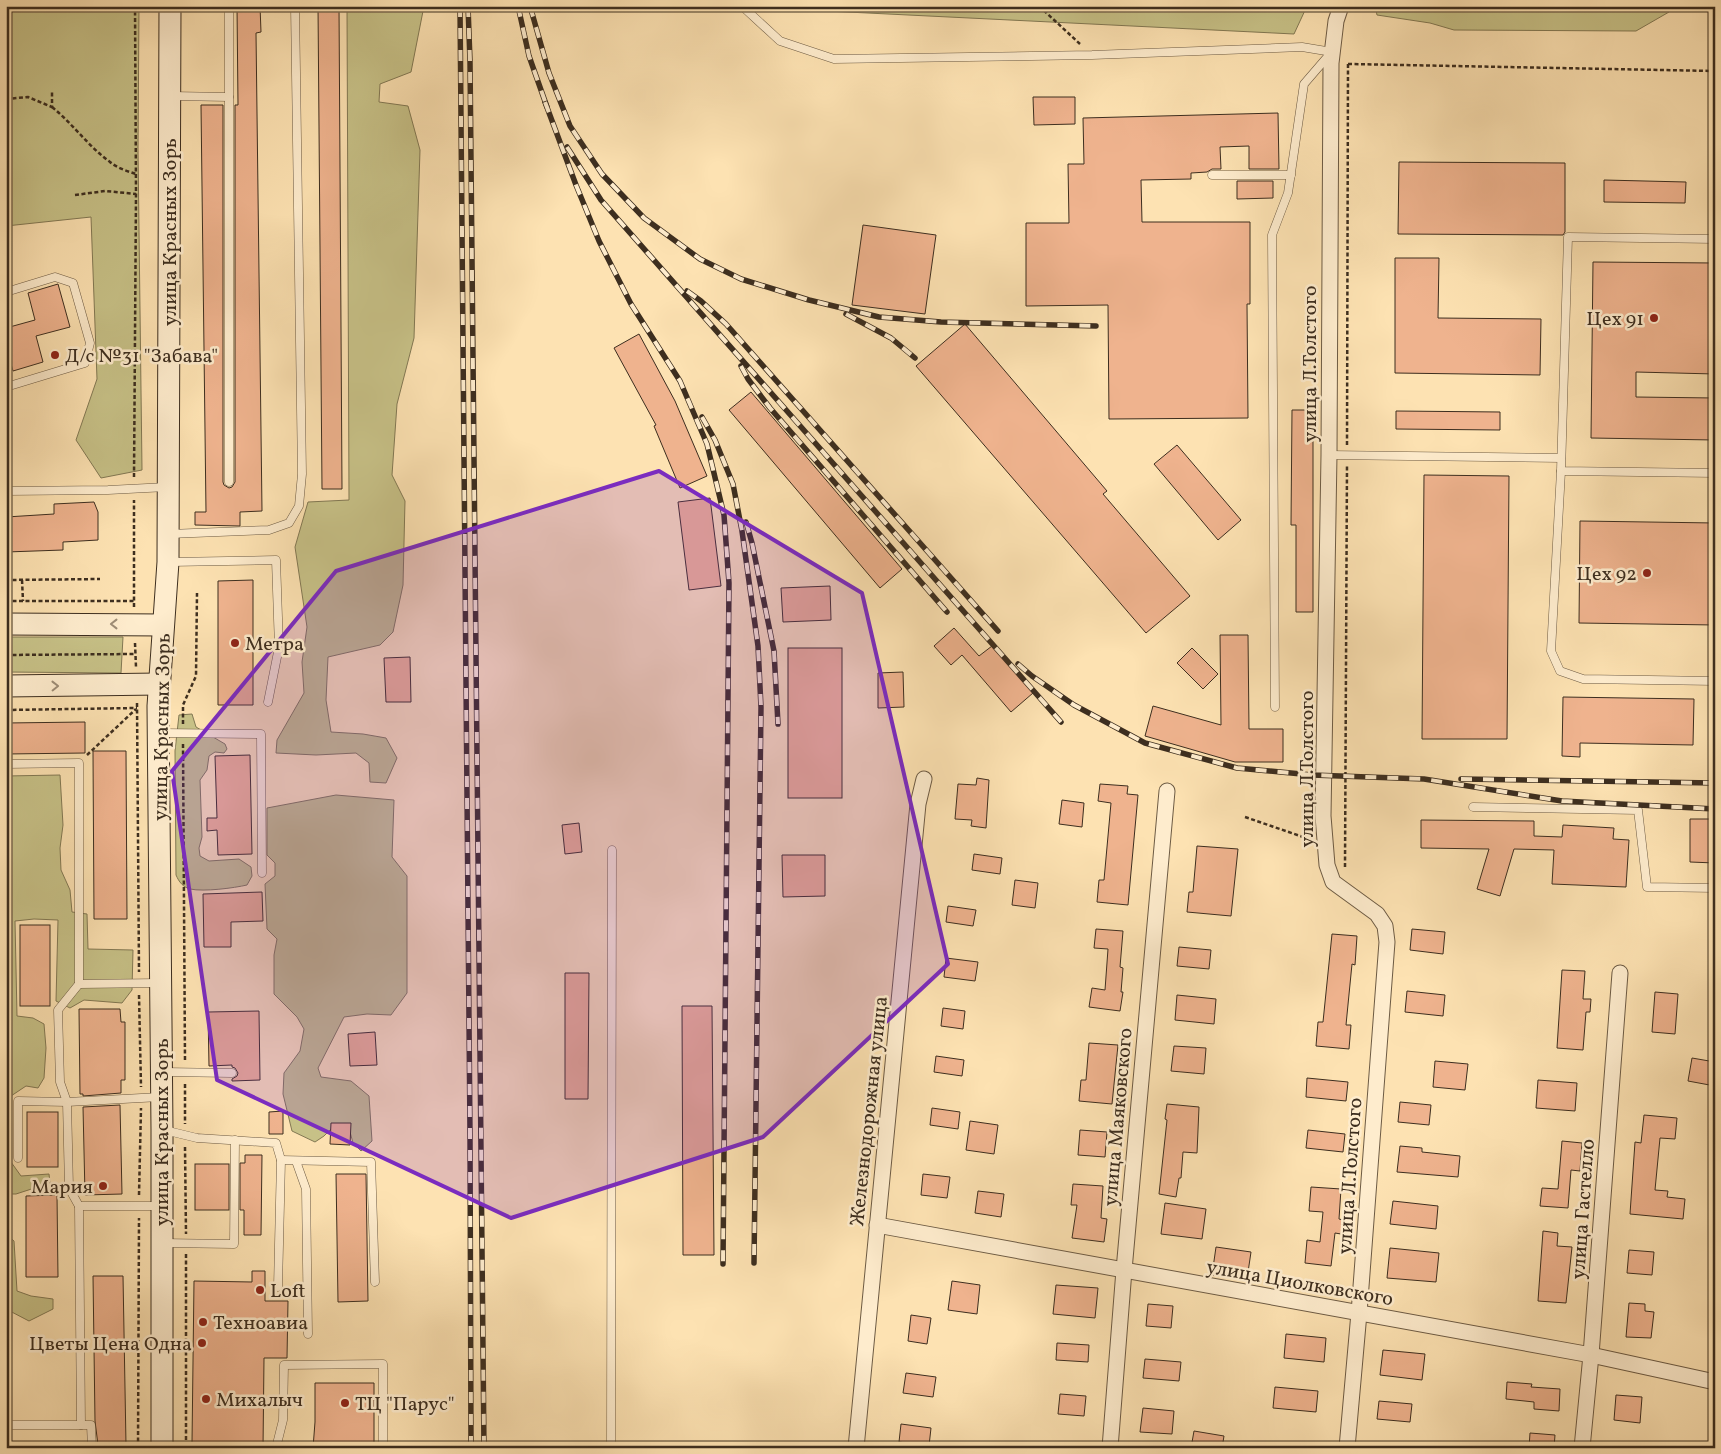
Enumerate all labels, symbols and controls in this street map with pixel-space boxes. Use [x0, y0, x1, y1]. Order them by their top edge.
street label: улица Красных Зорь [157, 138, 185, 326]
street label: улица Л.Толстого [1297, 285, 1325, 443]
place label: Цех 91 [1586, 306, 1644, 334]
marker: Цех 91 [1648, 312, 1660, 324]
place label: Д/с №31 "Забава" [65, 343, 218, 371]
marker: Д/с №31 "Забава" [49, 349, 61, 361]
place label: Цех 92 [1576, 561, 1637, 589]
marker: Цех 92 [1641, 567, 1653, 579]
one-way arrow [110, 619, 118, 629]
place label: Метра [245, 631, 304, 659]
street label: улица Красных Зорь [147, 633, 179, 821]
marker: Метра [229, 637, 241, 649]
one-way arrow [51, 680, 59, 691]
street label: улица Л.Толстого [1294, 690, 1322, 848]
street label: Железнодорожная улица [844, 995, 896, 1228]
street label: улица Маяковского [1097, 1027, 1141, 1208]
street label: улица Красных Зорь [149, 1038, 177, 1226]
street label: улица Л.Толстого [1332, 1097, 1370, 1255]
street label: улица Гастелло [1565, 1138, 1603, 1280]
place label: Мария [31, 1174, 93, 1202]
marker: Мария [97, 1180, 109, 1192]
street label: улица Циолковского [1204, 1254, 1395, 1314]
place label: Loft [270, 1278, 306, 1306]
marker: Loft [254, 1284, 266, 1296]
place label: Техноавиа [213, 1310, 308, 1338]
marker: Техноавиа [197, 1316, 209, 1328]
place label: Цветы Цена Одна [29, 1331, 192, 1359]
marker: Цветы Цена Одна [196, 1337, 208, 1349]
place label: Михалыч [216, 1387, 303, 1415]
place label: ТЦ "Парус" [355, 1391, 455, 1419]
marker: Михалыч [200, 1393, 212, 1405]
marker: ТЦ "Парус" [339, 1397, 351, 1409]

